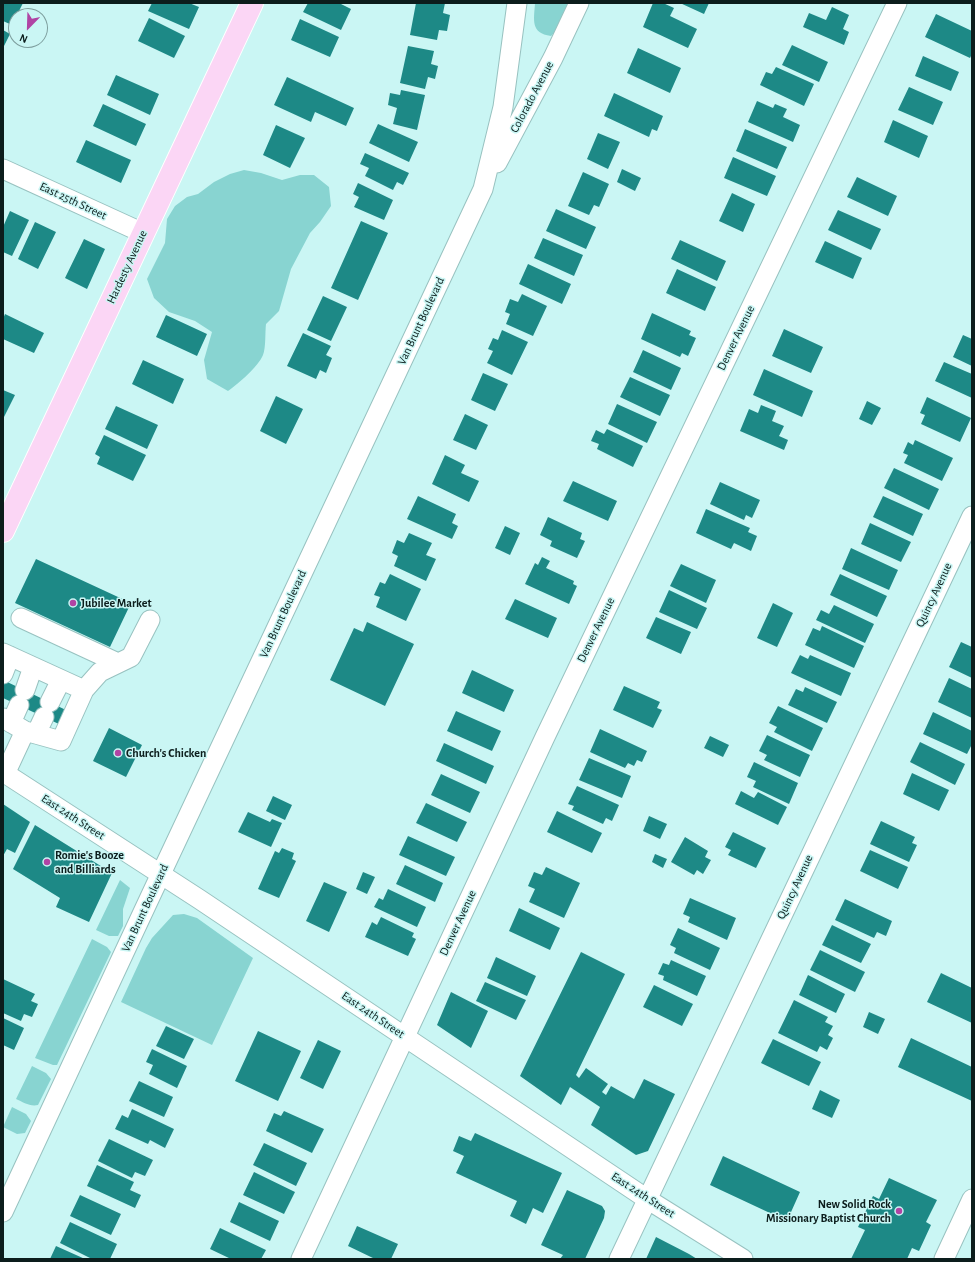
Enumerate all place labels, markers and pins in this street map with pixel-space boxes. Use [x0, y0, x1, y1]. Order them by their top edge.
place label: Jubilee Market [81, 596, 152, 610]
marker: Jubilee Market [68, 598, 78, 608]
place label: Church's Chicken [126, 746, 206, 760]
marker: Church's Chicken [113, 748, 123, 758]
place label: Romie's Booze and Billiards [55, 848, 124, 876]
marker: Romie's Booze and Billiards [42, 857, 52, 867]
place label: New Solid Rock Missionary Baptist Church [766, 1197, 891, 1225]
marker: New Solid Rock Missionary Baptist Church [894, 1206, 904, 1216]

